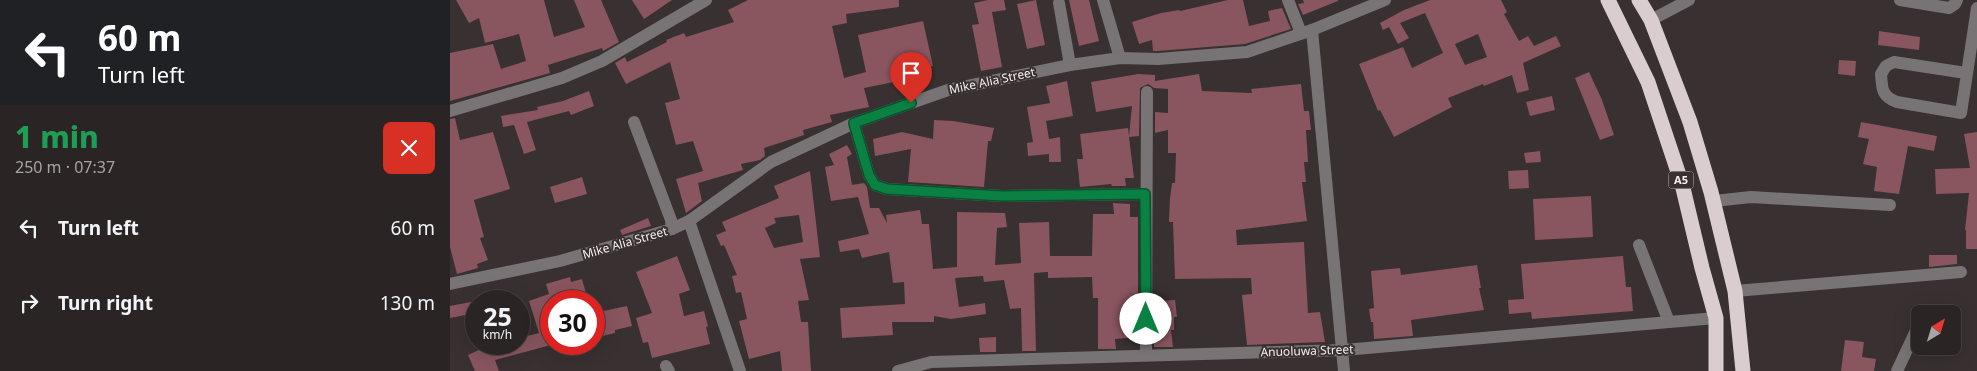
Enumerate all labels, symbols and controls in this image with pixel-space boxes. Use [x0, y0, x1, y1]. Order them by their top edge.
text: 60 m [98, 14, 181, 61]
icon: left [15, 20, 80, 85]
pin [890, 52, 932, 103]
text: Turn left [98, 59, 185, 89]
icon: arrive [897, 59, 925, 87]
street label: Mike Alia Street [947, 63, 1037, 98]
text: 1 min [15, 116, 99, 157]
button: close [383, 122, 435, 174]
text: 250 m · 07:37 [15, 156, 115, 178]
road number: A5 [1668, 172, 1694, 188]
icon: left [15, 214, 43, 242]
text: Turn left [58, 215, 139, 241]
text: 60 m [391, 215, 435, 241]
street label: Mike Alia Street [580, 222, 670, 263]
icon: right [15, 289, 43, 317]
text: Turn right [58, 290, 153, 316]
text: 130 m [380, 290, 435, 316]
speed limit sign: 30 [540, 290, 605, 355]
position arrow [1119, 292, 1171, 344]
text: 25 [483, 299, 512, 333]
north arrow [1911, 305, 1961, 355]
map controls [1911, 305, 1961, 355]
text: km/h [483, 326, 512, 343]
street label: Anuoluwa Street [1260, 340, 1354, 361]

